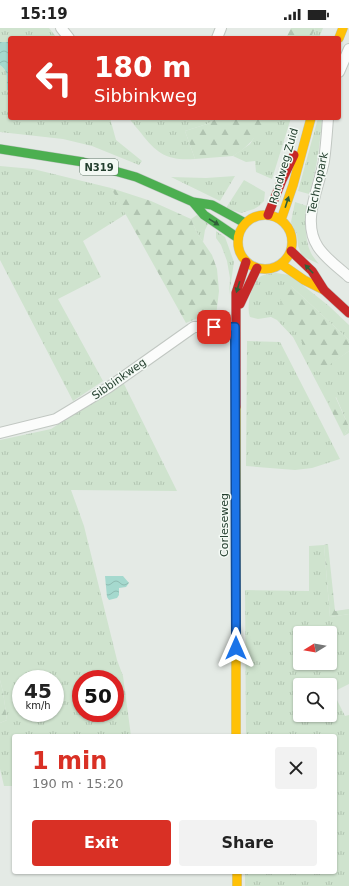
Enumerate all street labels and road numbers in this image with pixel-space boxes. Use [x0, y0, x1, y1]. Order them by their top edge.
street label: Rondweg Zuid [267, 126, 301, 206]
street label: Technopark [305, 150, 331, 216]
road number: N319 [80, 159, 118, 175]
street label: Sibbinkweg [89, 356, 149, 402]
street label: Corleseweg [218, 493, 231, 557]

